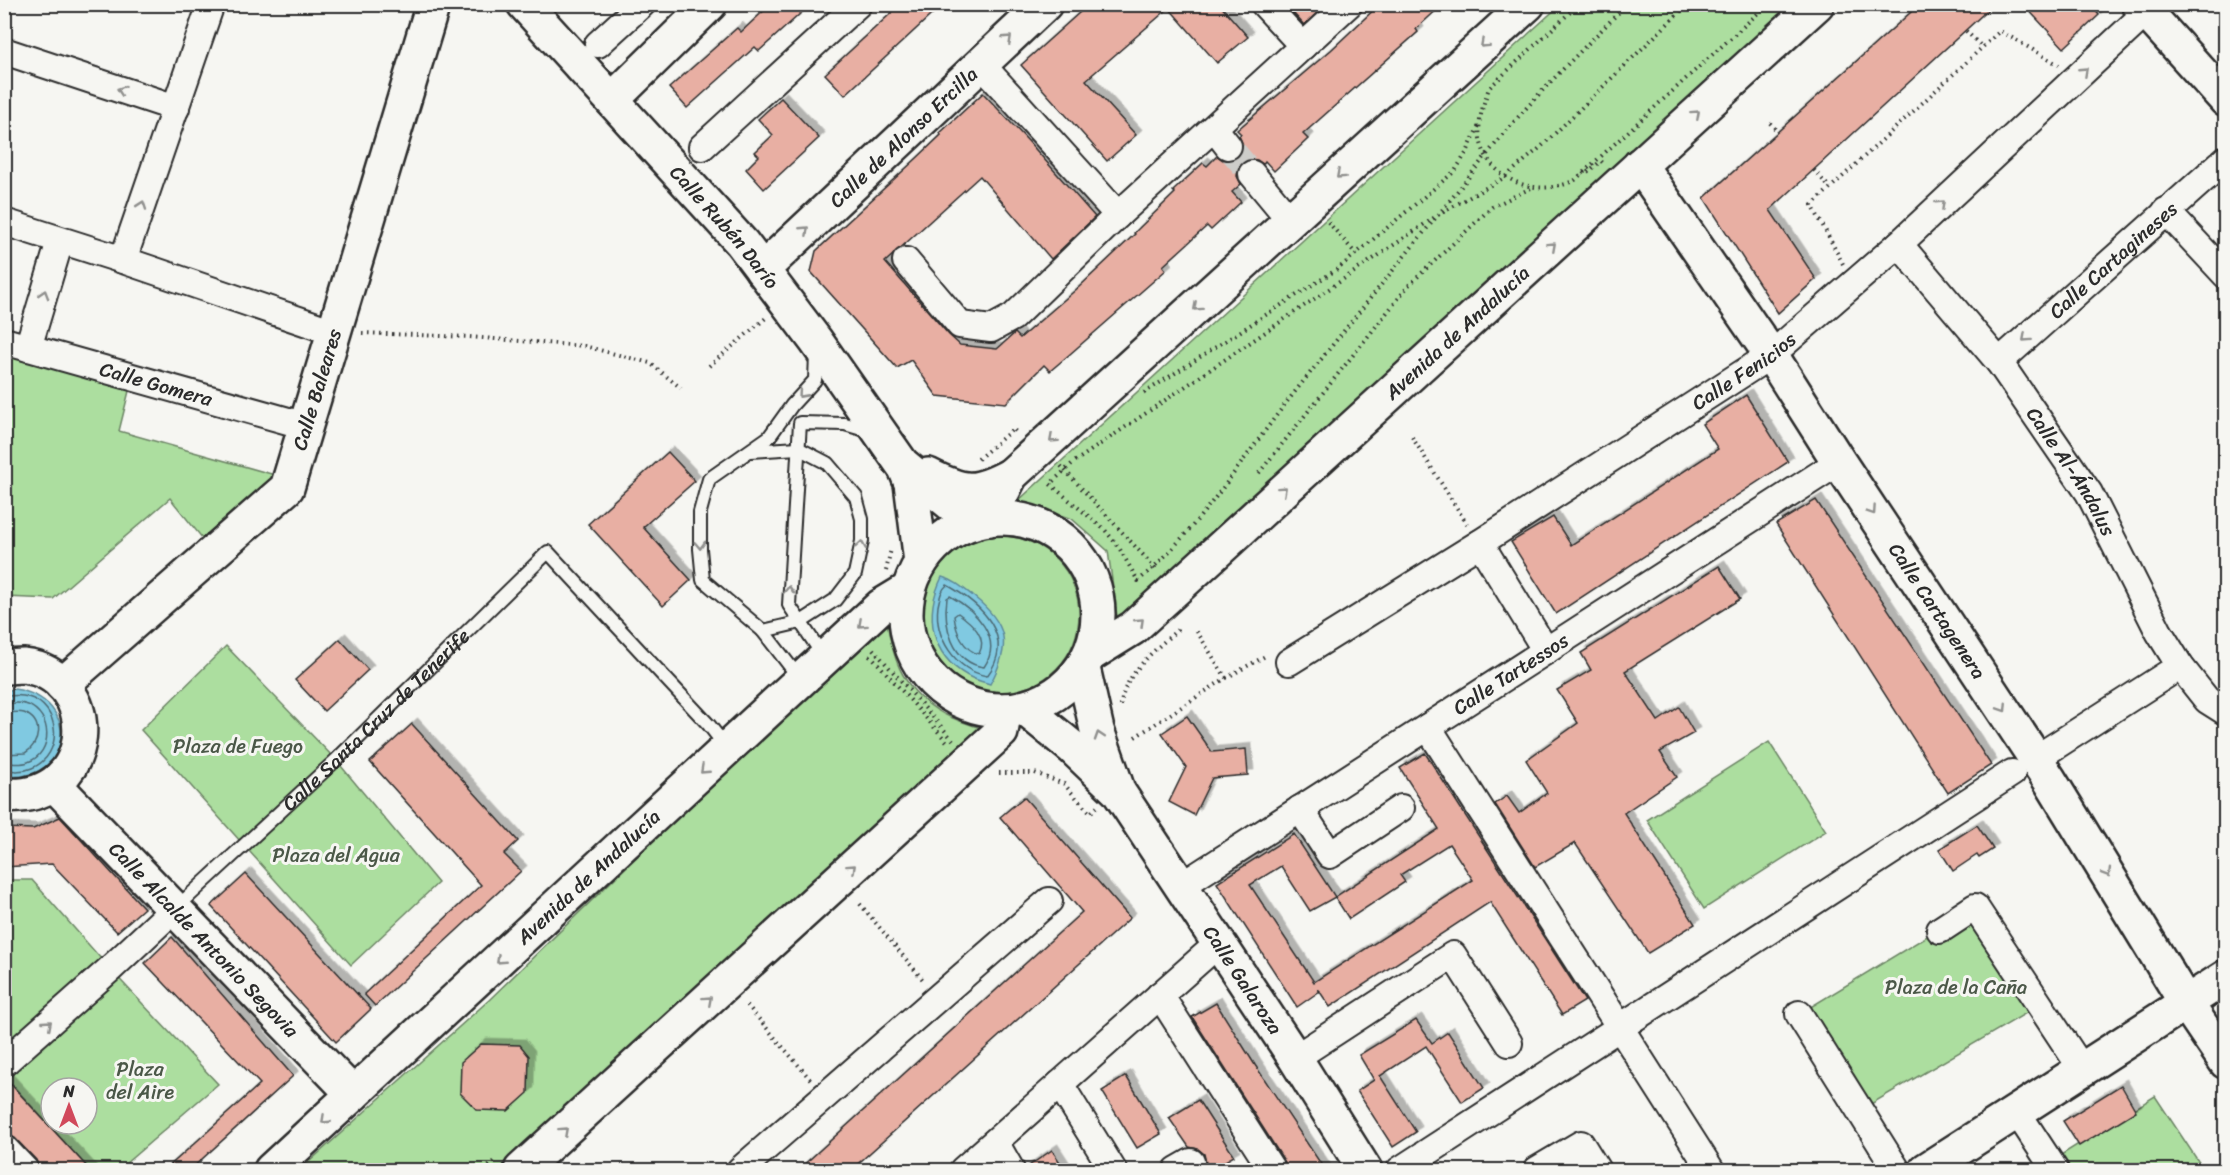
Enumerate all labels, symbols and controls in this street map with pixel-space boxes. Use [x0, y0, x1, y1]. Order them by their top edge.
one-way arrow [1001, 35, 1012, 46]
one-way arrow [1481, 37, 1491, 48]
street label: Calle de Alonso Ercilla [821, 58, 987, 217]
one-way arrow [2077, 67, 2087, 78]
one-way arrow [116, 85, 127, 97]
one-way arrow [1689, 110, 1700, 121]
street label: Calle Rubén Darío [661, 157, 788, 297]
one-way arrow [1337, 168, 1347, 179]
street label: Calle Cartagineses [2041, 192, 2187, 328]
one-way arrow [135, 200, 148, 211]
one-way arrow [1935, 200, 1945, 211]
one-way arrow [798, 226, 808, 237]
one-way arrow [1545, 242, 1555, 253]
street label: Avenida de Andalucía [1376, 257, 1538, 410]
one-way arrow [37, 289, 49, 300]
one-way arrow [1193, 300, 1203, 311]
street label: Calle Fenicios [1685, 323, 1805, 420]
street label: Calle Baleares [282, 324, 352, 455]
one-way arrow [2022, 331, 2033, 342]
street label: Calle Gomera [96, 352, 217, 417]
one-way arrow [798, 388, 809, 398]
street label: Calle Al-Ándalus [2017, 400, 2125, 543]
one-way arrow [1049, 432, 1059, 443]
one-way arrow [1277, 486, 1287, 497]
one-way arrow [1865, 504, 1876, 515]
street label: Calle Cartagenera [1879, 535, 1995, 687]
one-way arrow [854, 540, 866, 549]
one-way arrow [694, 541, 707, 550]
one-way arrow [783, 585, 796, 594]
one-way arrow [859, 617, 869, 628]
one-way arrow [1133, 618, 1143, 629]
street label: Calle Santa Cruz de Tenerife [274, 620, 479, 820]
street label: Calle Tartessos [1446, 623, 1577, 725]
one-way arrow [1995, 702, 2006, 713]
park label: Plaza de Fuego [173, 729, 303, 764]
one-way arrow [1094, 731, 1107, 742]
one-way arrow [700, 763, 711, 774]
street label: Avenida de Andalucía [507, 801, 669, 954]
street label: Calle Alcalde Antonio Segovia [100, 833, 308, 1047]
park label: Plaza del Agua [272, 838, 401, 873]
one-way arrow [845, 864, 856, 875]
one-way arrow [2099, 867, 2111, 877]
street label: Calle Galaroza [1193, 918, 1292, 1042]
one-way arrow [496, 953, 507, 964]
park label: Plaza de la Caña [1885, 970, 2027, 1005]
one-way arrow [701, 996, 712, 1007]
one-way arrow [41, 1020, 52, 1031]
park label: Plaza del Aire [106, 1052, 174, 1110]
north arrow [39, 1076, 99, 1136]
text: N [62, 1077, 75, 1106]
one-way arrow [321, 1113, 332, 1124]
one-way arrow [557, 1127, 568, 1138]

